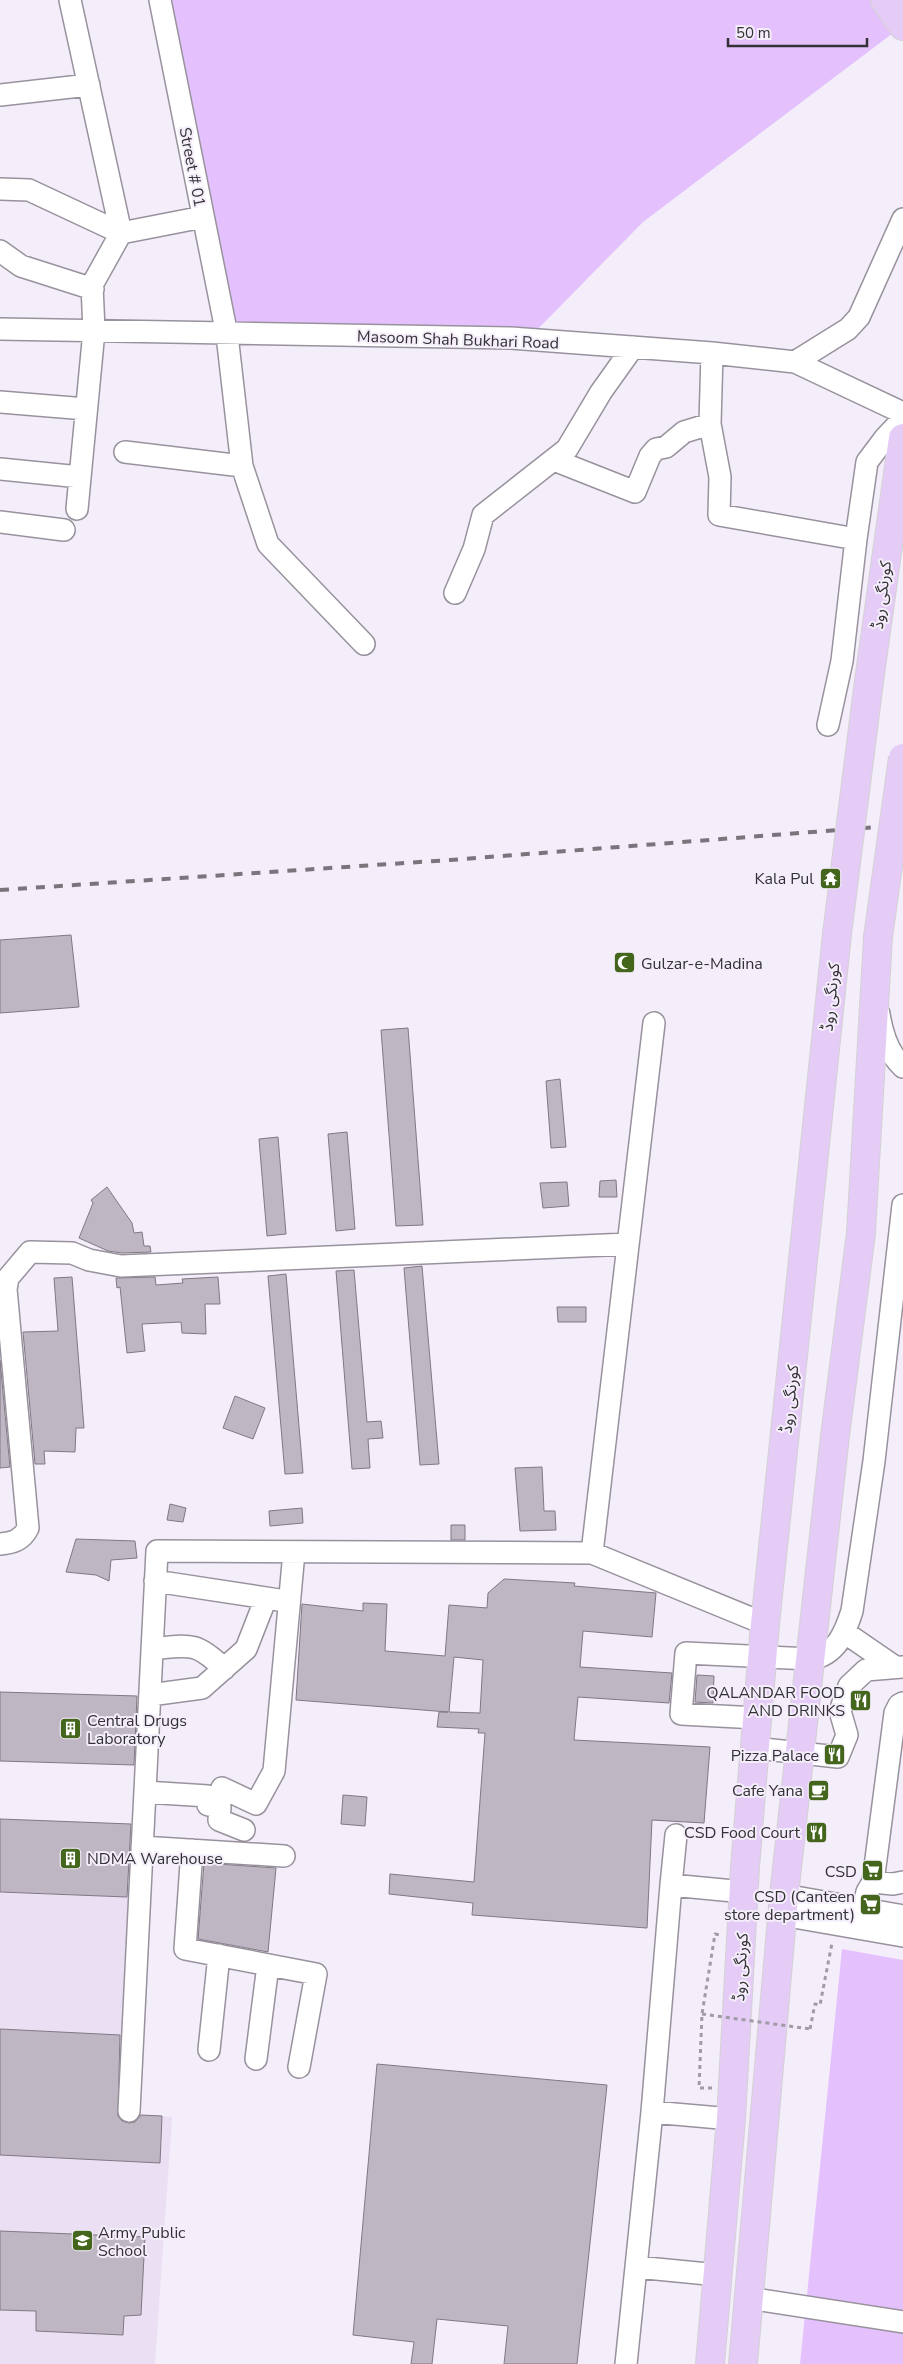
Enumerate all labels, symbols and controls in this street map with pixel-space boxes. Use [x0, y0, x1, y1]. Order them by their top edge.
scale bar [728, 15, 867, 47]
text: 50 m [736, 23, 771, 43]
street label: Street # 01 [174, 125, 211, 209]
street label: Masoom Shah Bukhari Road [357, 325, 559, 355]
street label: کورنگی روڈ [867, 559, 897, 630]
temple icon: Kala Pul [818, 866, 842, 890]
place label: Kala Pul [754, 868, 814, 890]
mosque icon: Gulzar-e-Madina [613, 951, 637, 975]
place label: Gulzar-e-Madina [641, 953, 763, 975]
street label: کورنگی روڈ [816, 961, 846, 1032]
street label: کورنگی روڈ [775, 1363, 805, 1434]
place label: QALANDAR FOOD AND DRINKS [706, 1682, 845, 1722]
restaurant icon: QALANDAR FOOD AND DRINKS [849, 1689, 873, 1713]
place label: Central Drugs Laboratory [87, 1710, 187, 1750]
building icon: Central Drugs Laboratory [59, 1717, 83, 1741]
restaurant icon: Pizza Palace [823, 1743, 847, 1767]
place label: Pizza Palace [731, 1745, 819, 1767]
cafe icon: Cafe Yana [807, 1778, 831, 1802]
place label: Cafe Yana [732, 1780, 803, 1802]
restaurant icon: CSD Food Court [804, 1820, 828, 1844]
place label: CSD Food Court [684, 1822, 800, 1844]
building icon: NDMA Warehouse [59, 1846, 83, 1870]
place label: NDMA Warehouse [87, 1848, 223, 1870]
supermarket icon: CSD [861, 1859, 885, 1883]
place label: CSD [825, 1861, 857, 1883]
place label: CSD (Canteen store department) [724, 1886, 855, 1926]
supermarket icon: CSD (Canteen store department) [859, 1893, 883, 1917]
street label: کورنگی روڈ [728, 1932, 754, 2002]
place label: Army Public School [98, 2222, 186, 2262]
school or university icon: Army Public School [70, 2229, 94, 2253]

